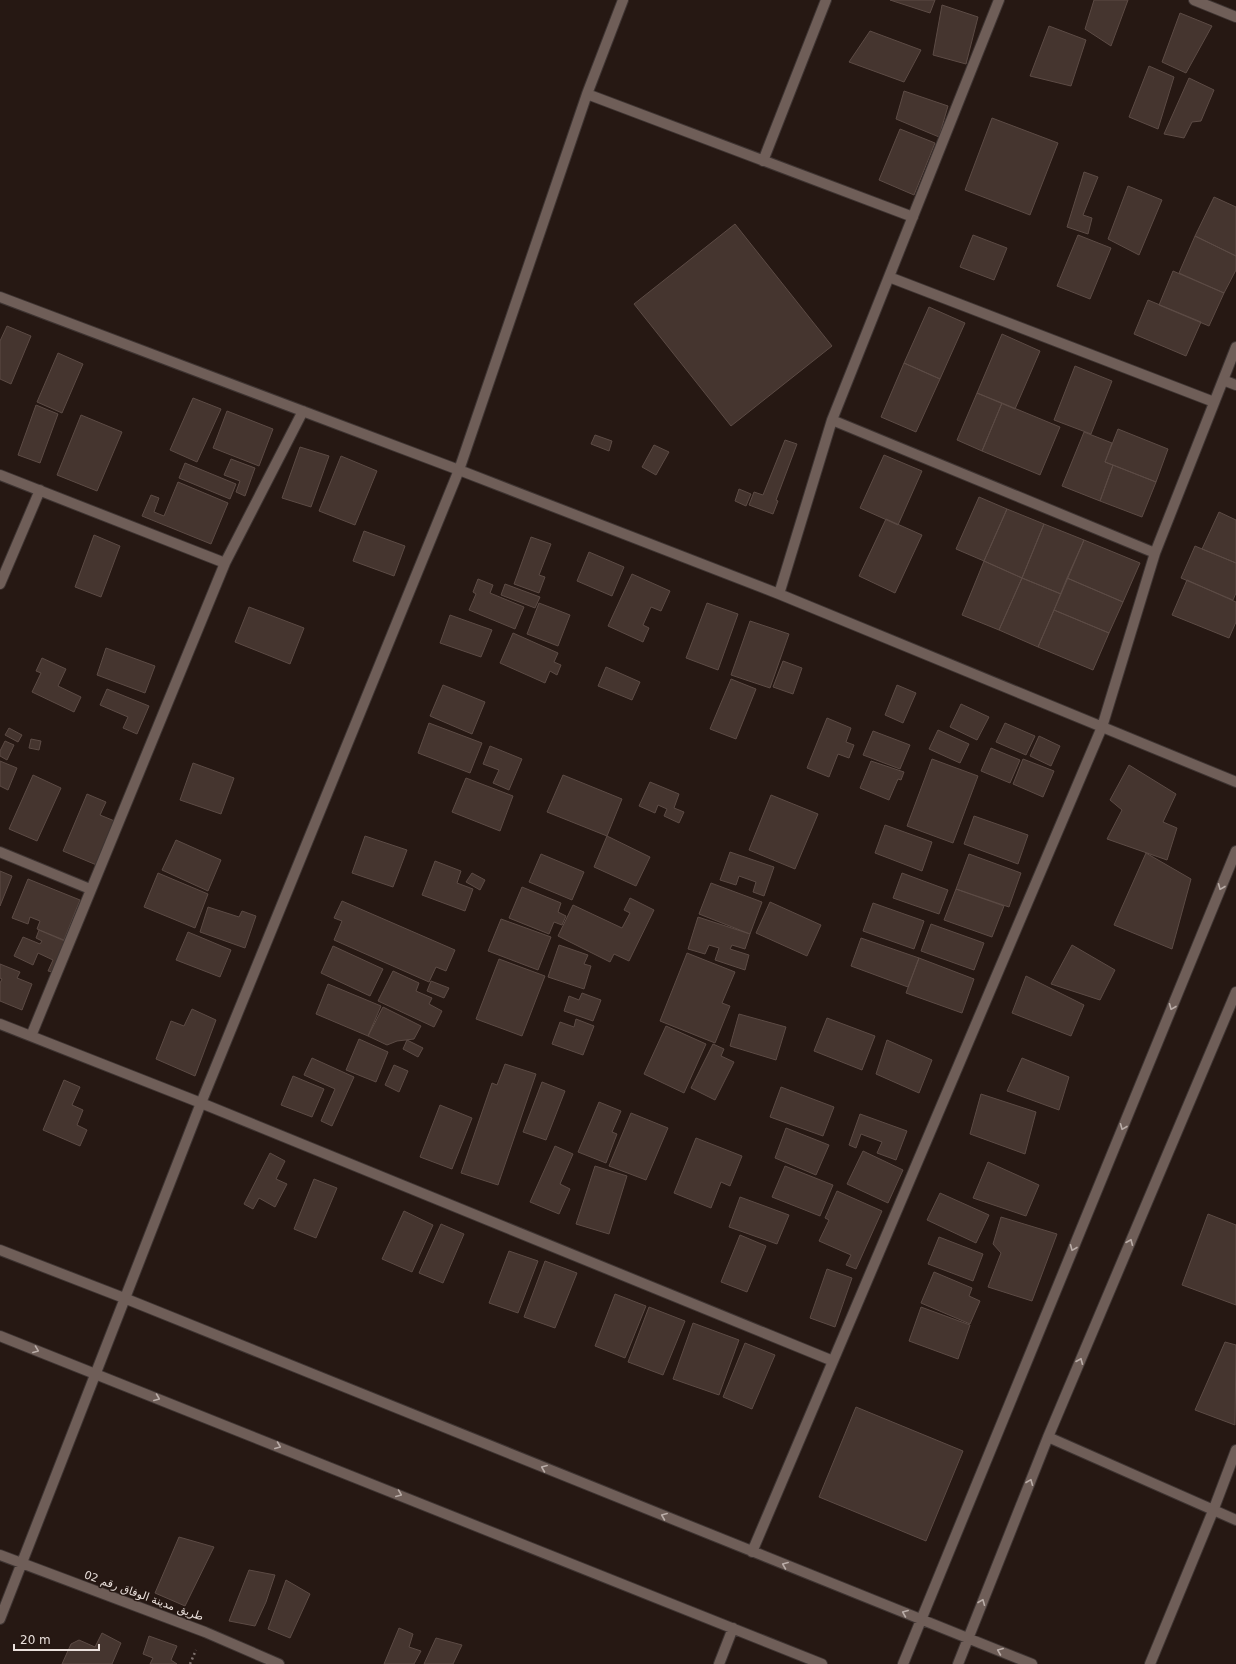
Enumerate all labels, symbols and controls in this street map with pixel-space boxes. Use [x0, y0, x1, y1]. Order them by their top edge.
one-way arrow [1218, 883, 1226, 890]
one-way arrow [1169, 1003, 1177, 1011]
one-way arrow [1119, 1124, 1127, 1131]
one-way arrow [1126, 1238, 1134, 1245]
one-way arrow [1070, 1244, 1078, 1251]
one-way arrow [33, 1346, 40, 1354]
one-way arrow [1075, 1358, 1083, 1365]
one-way arrow [154, 1394, 161, 1402]
one-way arrow [274, 1442, 281, 1450]
one-way arrow [540, 1464, 547, 1472]
one-way arrow [1025, 1478, 1033, 1486]
one-way arrow [395, 1490, 402, 1498]
one-way arrow [661, 1513, 668, 1521]
one-way arrow [781, 1561, 788, 1569]
street label: طريق مدينة الوفاق رقم 02 [82, 1568, 206, 1625]
one-way arrow [977, 1599, 985, 1607]
one-way arrow [902, 1610, 909, 1618]
scale bar [14, 1626, 99, 1652]
text: 20 m [20, 1633, 51, 1647]
one-way arrow [996, 1648, 1003, 1656]

